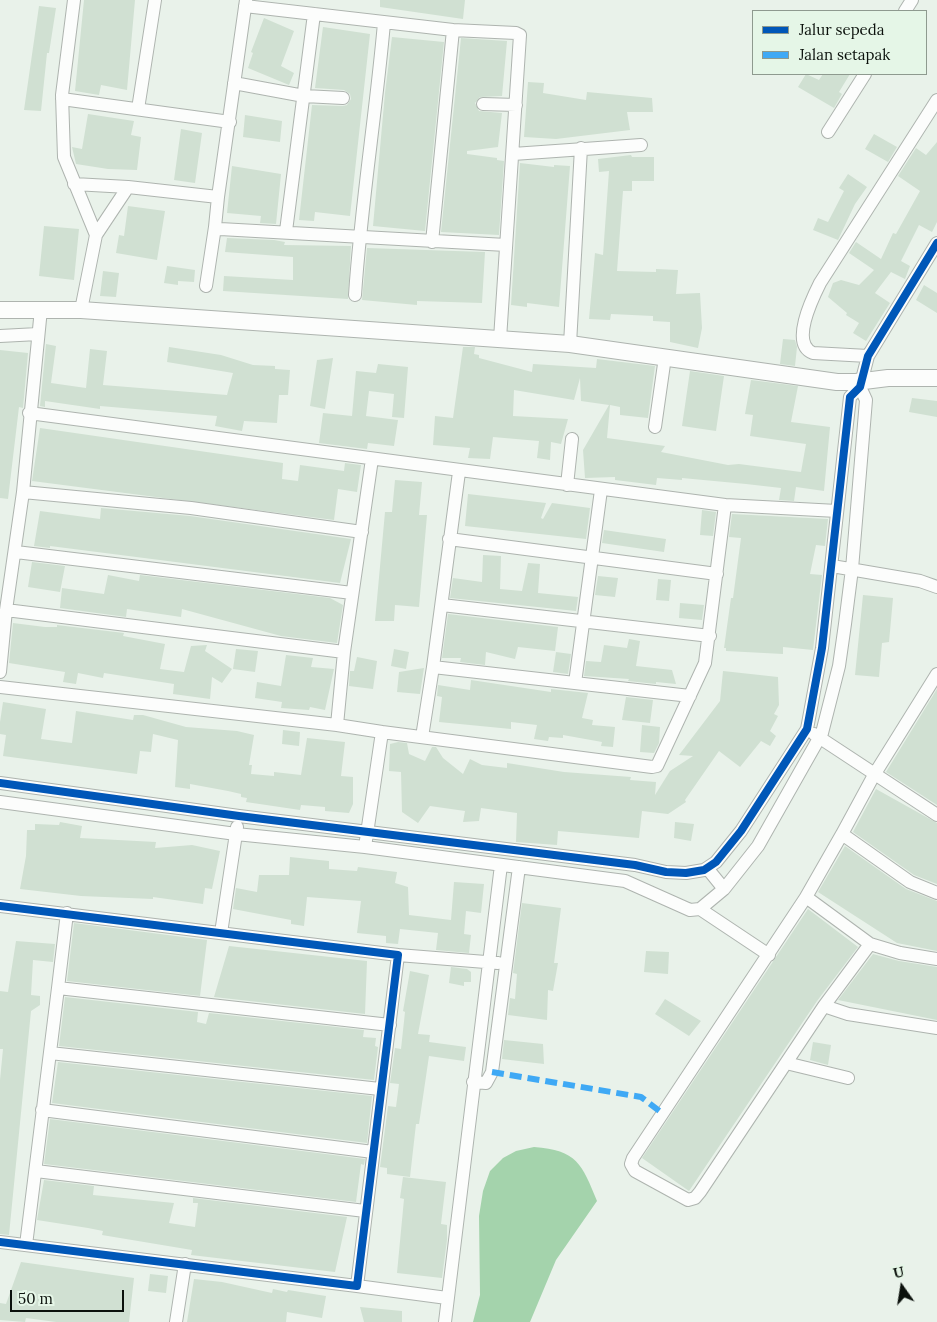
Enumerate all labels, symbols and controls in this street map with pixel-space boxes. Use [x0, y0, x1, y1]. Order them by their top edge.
legend [752, 10, 927, 75]
text: Jalur sepeda [799, 20, 884, 39]
text: Jalan setapak [799, 45, 890, 64]
north arrow [877, 1262, 927, 1312]
text: U [891, 1262, 906, 1282]
scale bar [12, 1280, 126, 1312]
text: 50 m [18, 1289, 53, 1308]

